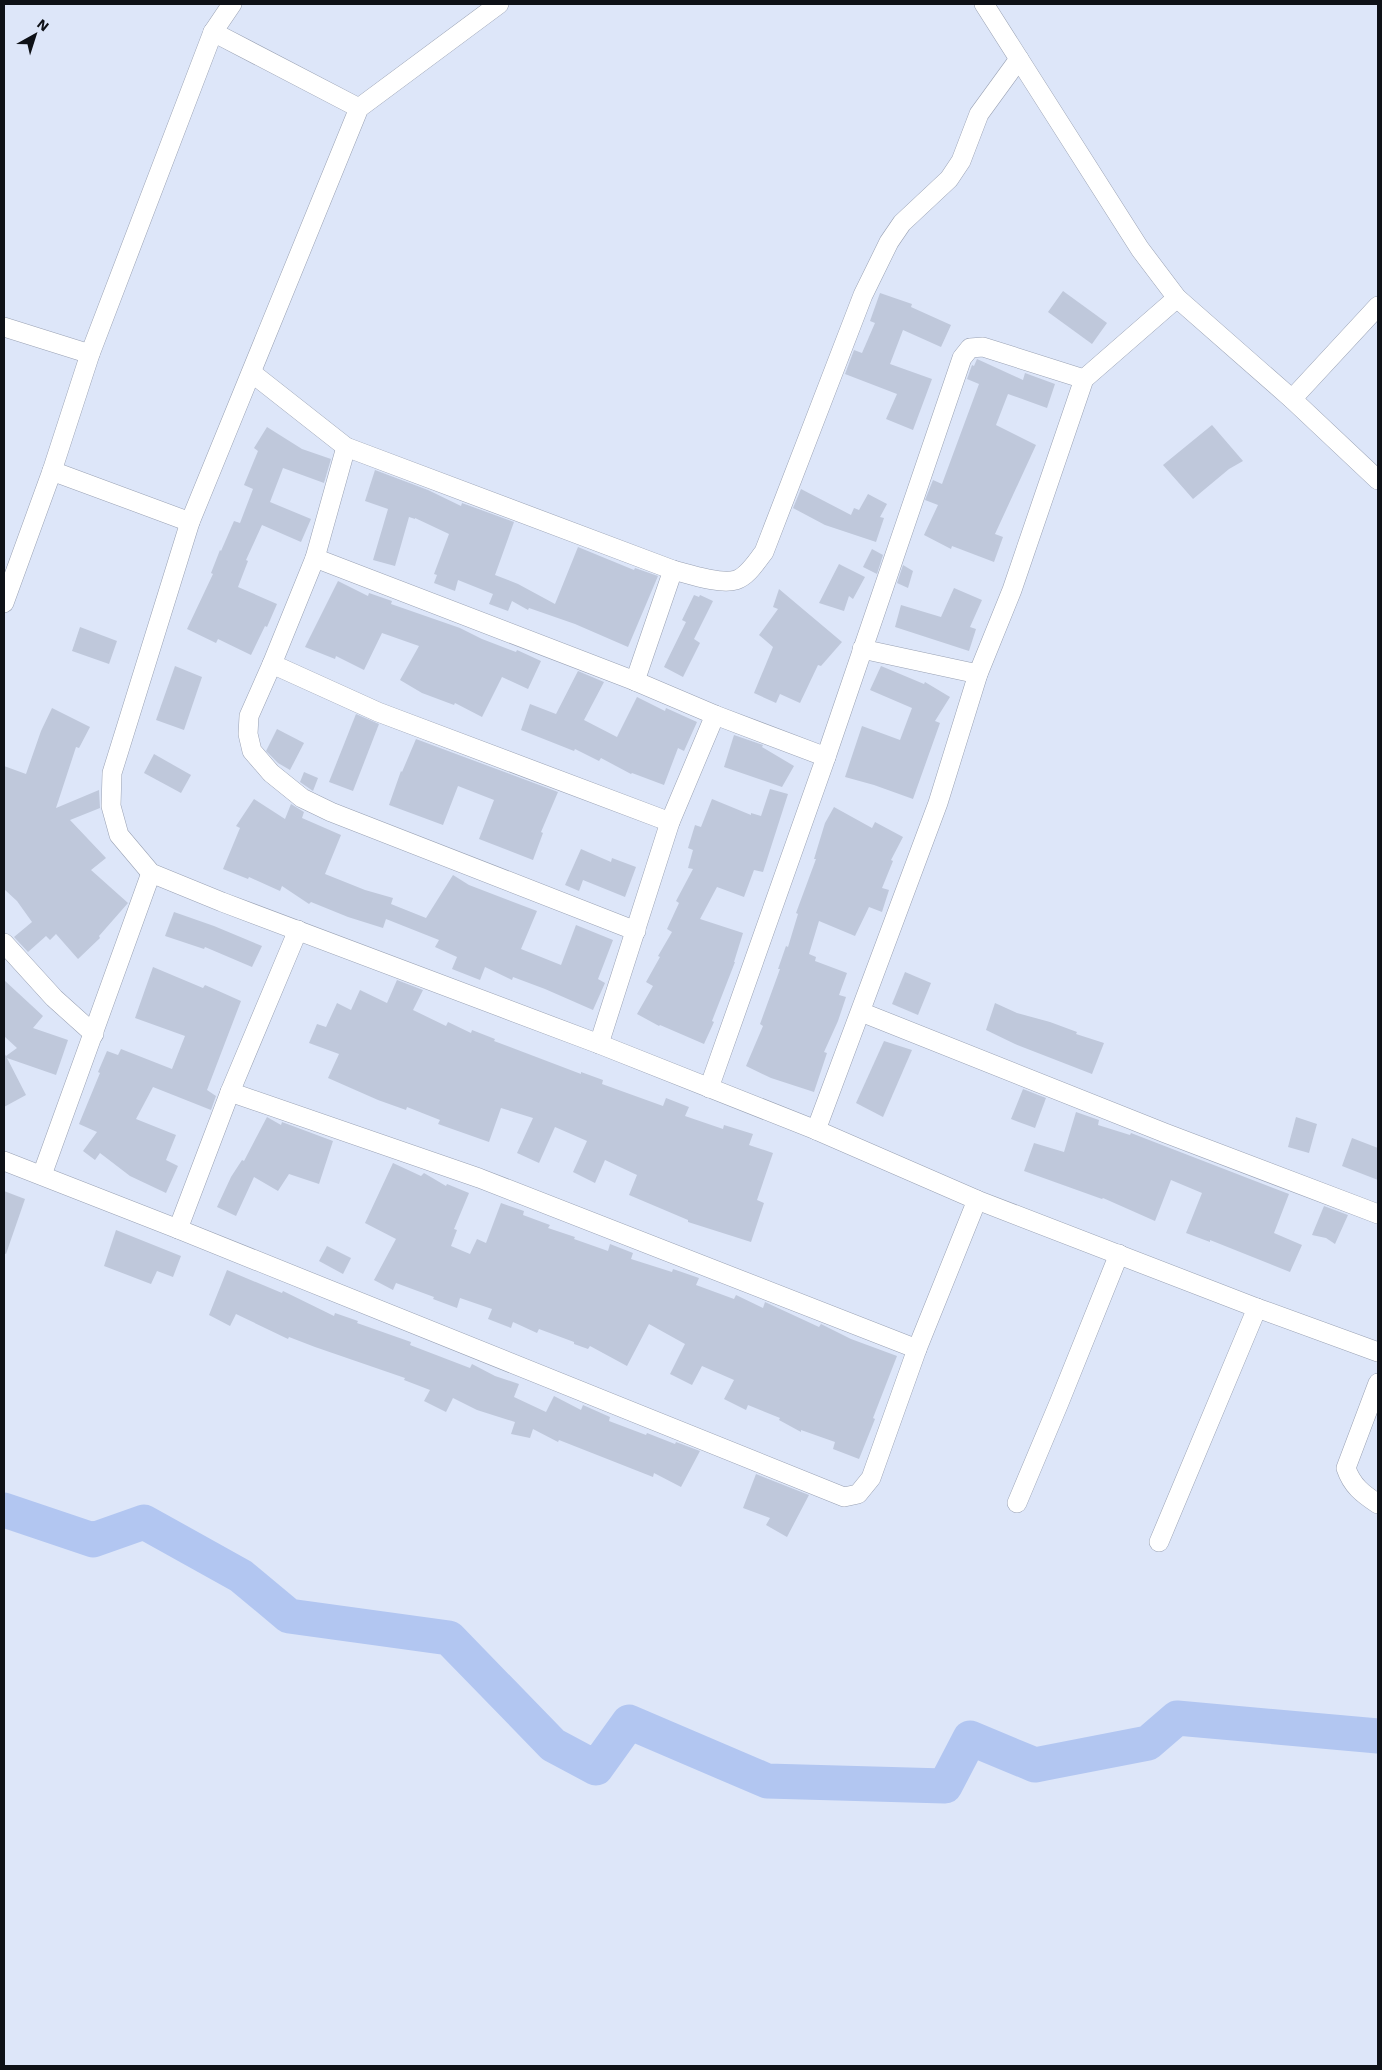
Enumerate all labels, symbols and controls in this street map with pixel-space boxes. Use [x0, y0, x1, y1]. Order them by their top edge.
north arrow [10, 10, 60, 60]
text: N [34, 15, 52, 34]

